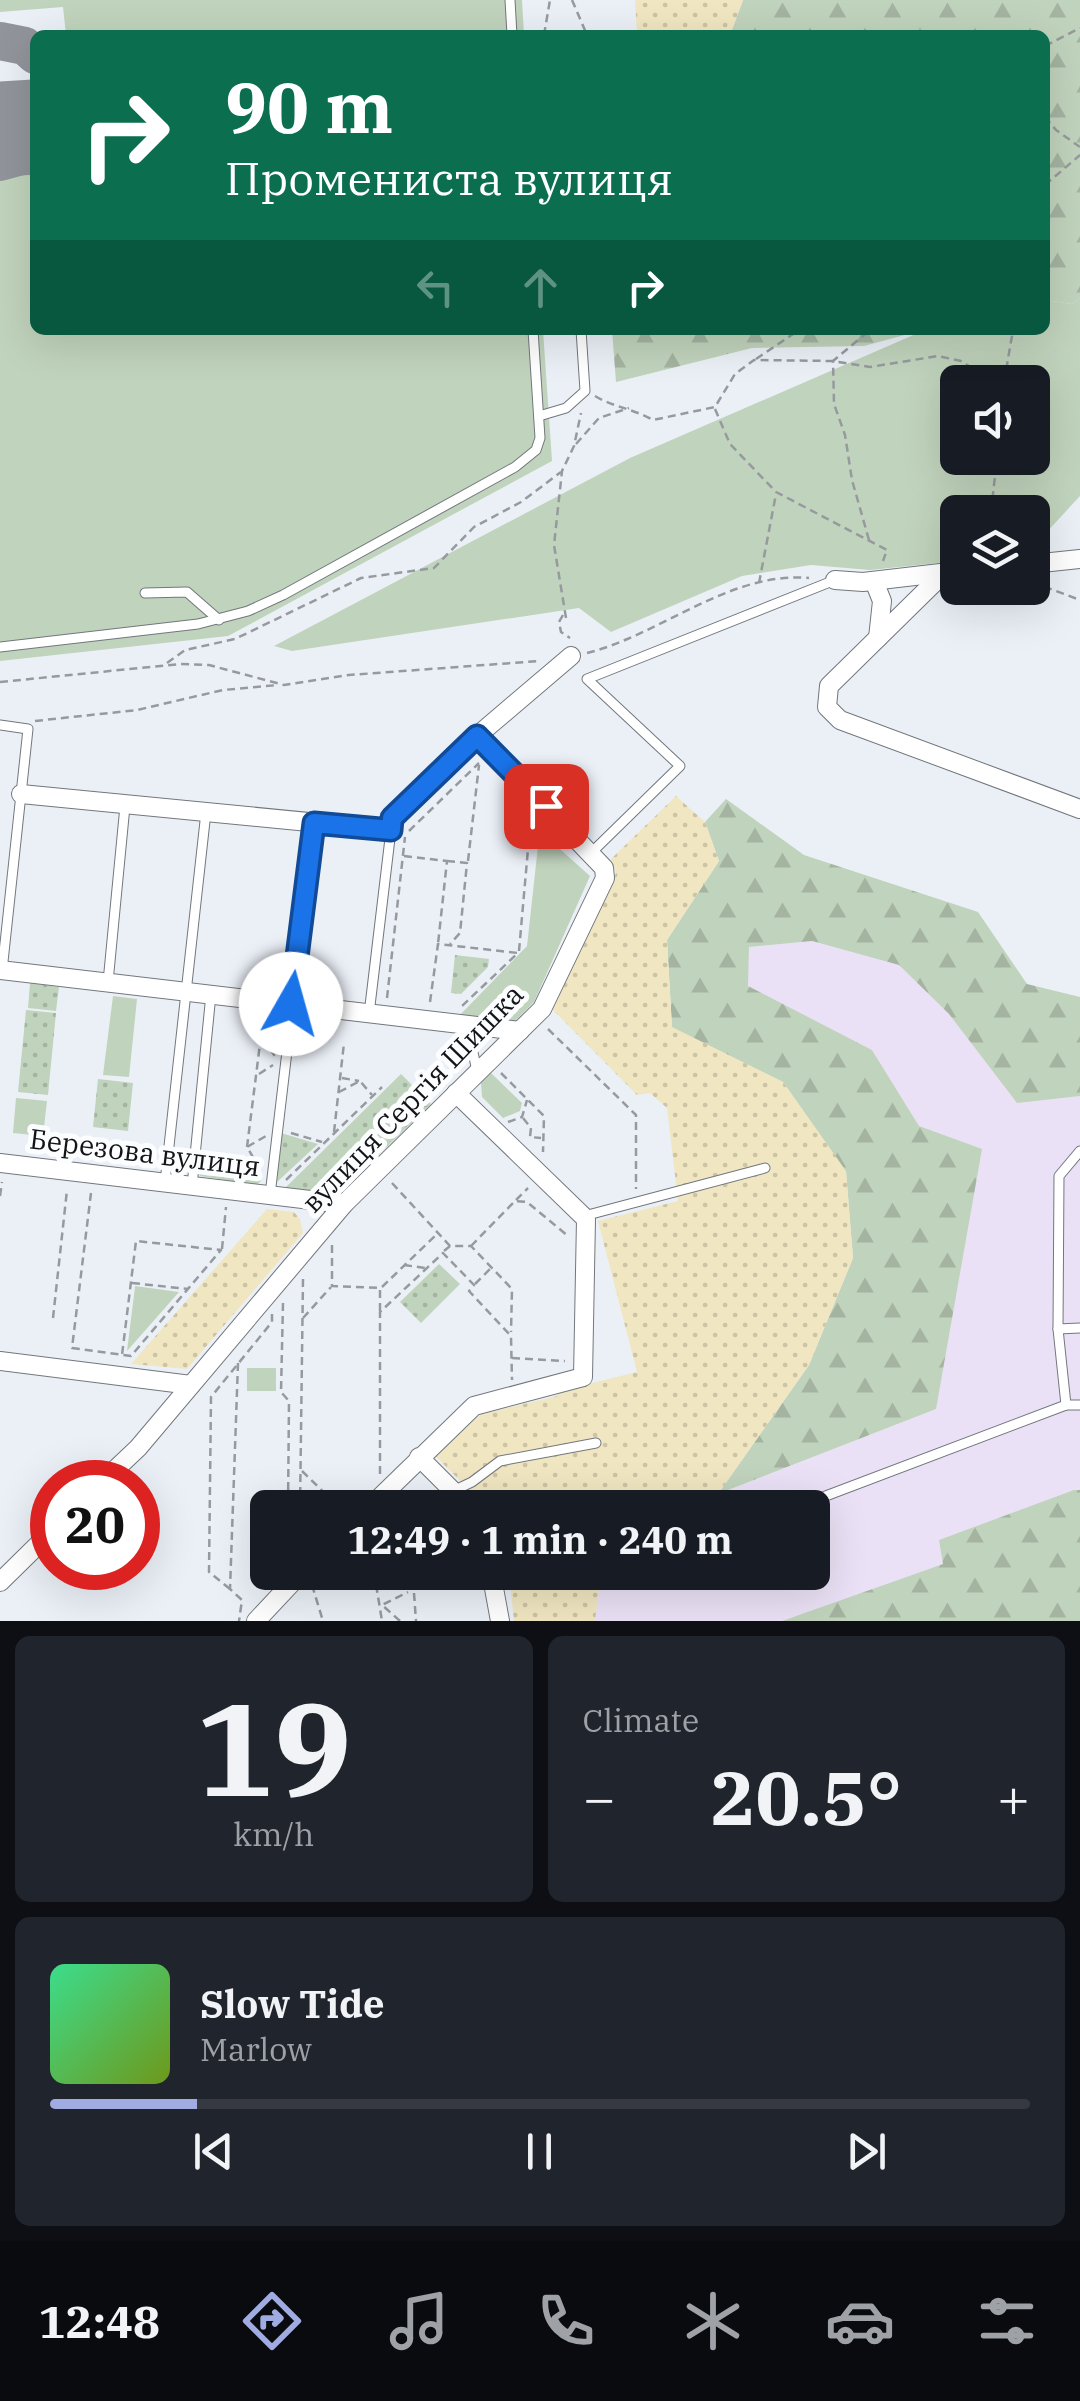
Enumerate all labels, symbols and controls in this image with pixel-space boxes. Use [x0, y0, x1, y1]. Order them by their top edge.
text: 90 m [225, 61, 393, 152]
icon: right [60, 70, 190, 200]
text: Промениста вулиця [225, 149, 673, 207]
icon: left [408, 260, 463, 315]
icon: ahead [513, 260, 568, 315]
icon: right [618, 260, 673, 315]
map controls [940, 365, 1050, 605]
button: sound [940, 365, 1050, 475]
button: layers [940, 495, 1050, 605]
pin [504, 764, 589, 849]
icon: arrive [519, 779, 574, 834]
position arrow [239, 952, 343, 1056]
street label: вулиця Сергія Шишка [293, 976, 531, 1220]
street label: Березова вулиця [28, 1120, 262, 1184]
speed limit sign: 20 [30, 1460, 160, 1590]
text: 12:49 · 1 min · 240 m [347, 1515, 733, 1564]
text: 19 [196, 1663, 352, 1832]
text: Climate [583, 1699, 699, 1741]
text: 20.5° [711, 1748, 902, 1846]
text: − [583, 1762, 616, 1833]
text: + [997, 1762, 1030, 1833]
text: km/h [233, 1813, 314, 1855]
text: Slow Tide [200, 1979, 385, 2028]
text: Marlow [200, 2028, 312, 2070]
icon: previous [186, 2124, 241, 2179]
icon: pause [512, 2124, 567, 2179]
icon: next [839, 2124, 894, 2179]
icon: directions [237, 2286, 307, 2356]
icon: music [384, 2286, 454, 2356]
icon: phone [531, 2286, 601, 2356]
icon: climate [678, 2286, 748, 2356]
icon: car [825, 2286, 895, 2356]
icon: filters [972, 2286, 1042, 2356]
text: 12:48 [38, 2292, 160, 2350]

